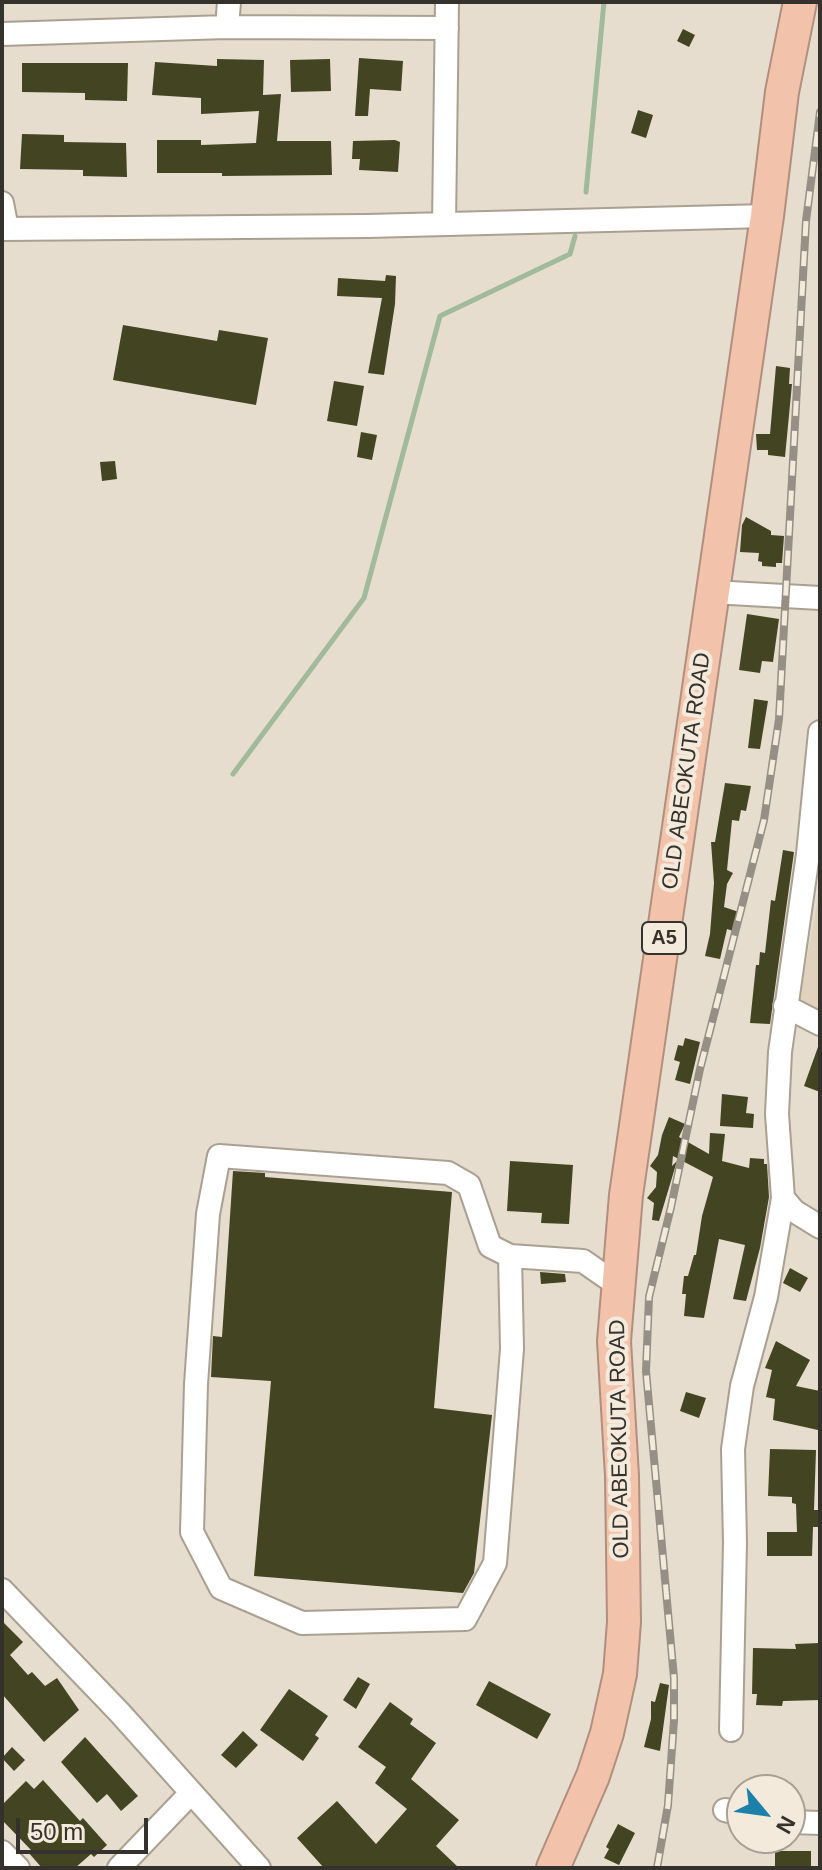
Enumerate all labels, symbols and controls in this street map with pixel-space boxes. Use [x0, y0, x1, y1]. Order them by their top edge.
street label: OLD ABEOKUTA ROAD [657, 651, 717, 891]
road number: A5 [642, 922, 686, 954]
street label: OLD ABEOKUTA ROAD [605, 1319, 635, 1559]
north arrow [726, 1774, 806, 1854]
scale bar [20, 1802, 152, 1852]
text: N [771, 1812, 800, 1838]
text: 50 m [30, 1818, 83, 1845]

